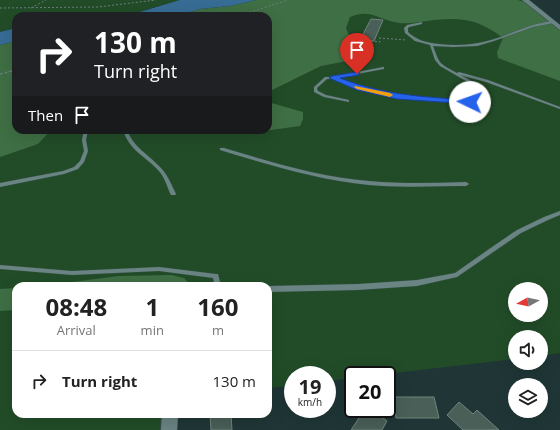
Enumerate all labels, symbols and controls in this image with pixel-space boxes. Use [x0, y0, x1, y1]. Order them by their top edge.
text: 130 m [94, 23, 177, 61]
icon: right [28, 28, 80, 80]
pin [340, 33, 374, 74]
icon: arrive [346, 39, 368, 61]
text: Turn right [94, 59, 177, 83]
position arrow [449, 81, 491, 123]
icon: arrive [71, 104, 93, 126]
text: Then [28, 105, 63, 125]
north arrow [508, 282, 548, 322]
map controls [508, 282, 548, 418]
text: 08:48 [45, 290, 107, 323]
text: 1 [145, 290, 159, 323]
text: 160 [197, 290, 239, 323]
text: Arrival [57, 321, 96, 339]
text: min [141, 321, 164, 339]
text: m [212, 321, 224, 339]
button: sound [508, 330, 548, 370]
speed limit sign: 20 [344, 366, 396, 418]
icon: right [28, 370, 50, 392]
text: Turn right [62, 371, 137, 391]
text: 130 m [212, 371, 256, 391]
text: 19 [299, 373, 321, 400]
button: layers [508, 378, 548, 418]
text: km/h [298, 395, 322, 409]

